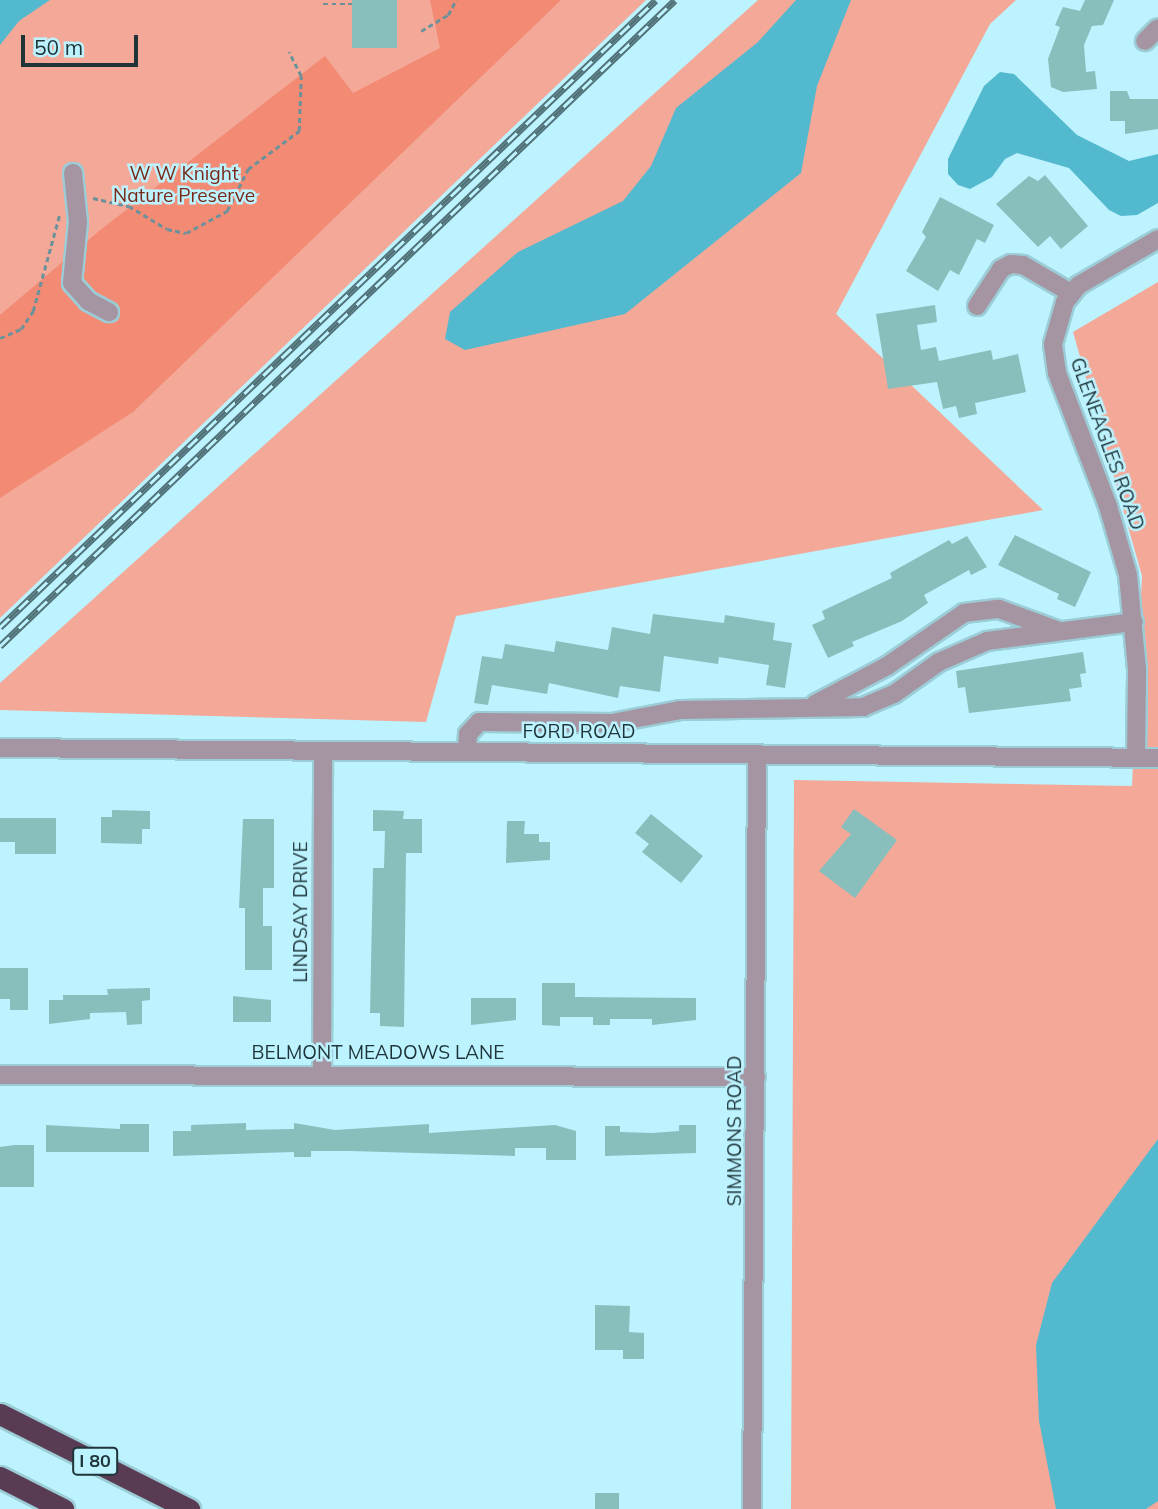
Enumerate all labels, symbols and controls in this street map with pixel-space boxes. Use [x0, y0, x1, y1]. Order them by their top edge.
scale bar [24, 21, 142, 65]
text: 50 m [34, 34, 83, 60]
park label: W W Knight Nature Preserve [113, 163, 255, 207]
street label: GLENEAGLES ROAD [1065, 355, 1149, 533]
street label: FORD ROAD [523, 721, 635, 743]
street label: LINDSAY DRIVE [290, 841, 312, 983]
street label: BELMONT MEADOWS LANE [252, 1042, 504, 1064]
street label: SIMMONS ROAD [724, 1056, 746, 1206]
road number: I 80 [70, 1446, 119, 1476]

